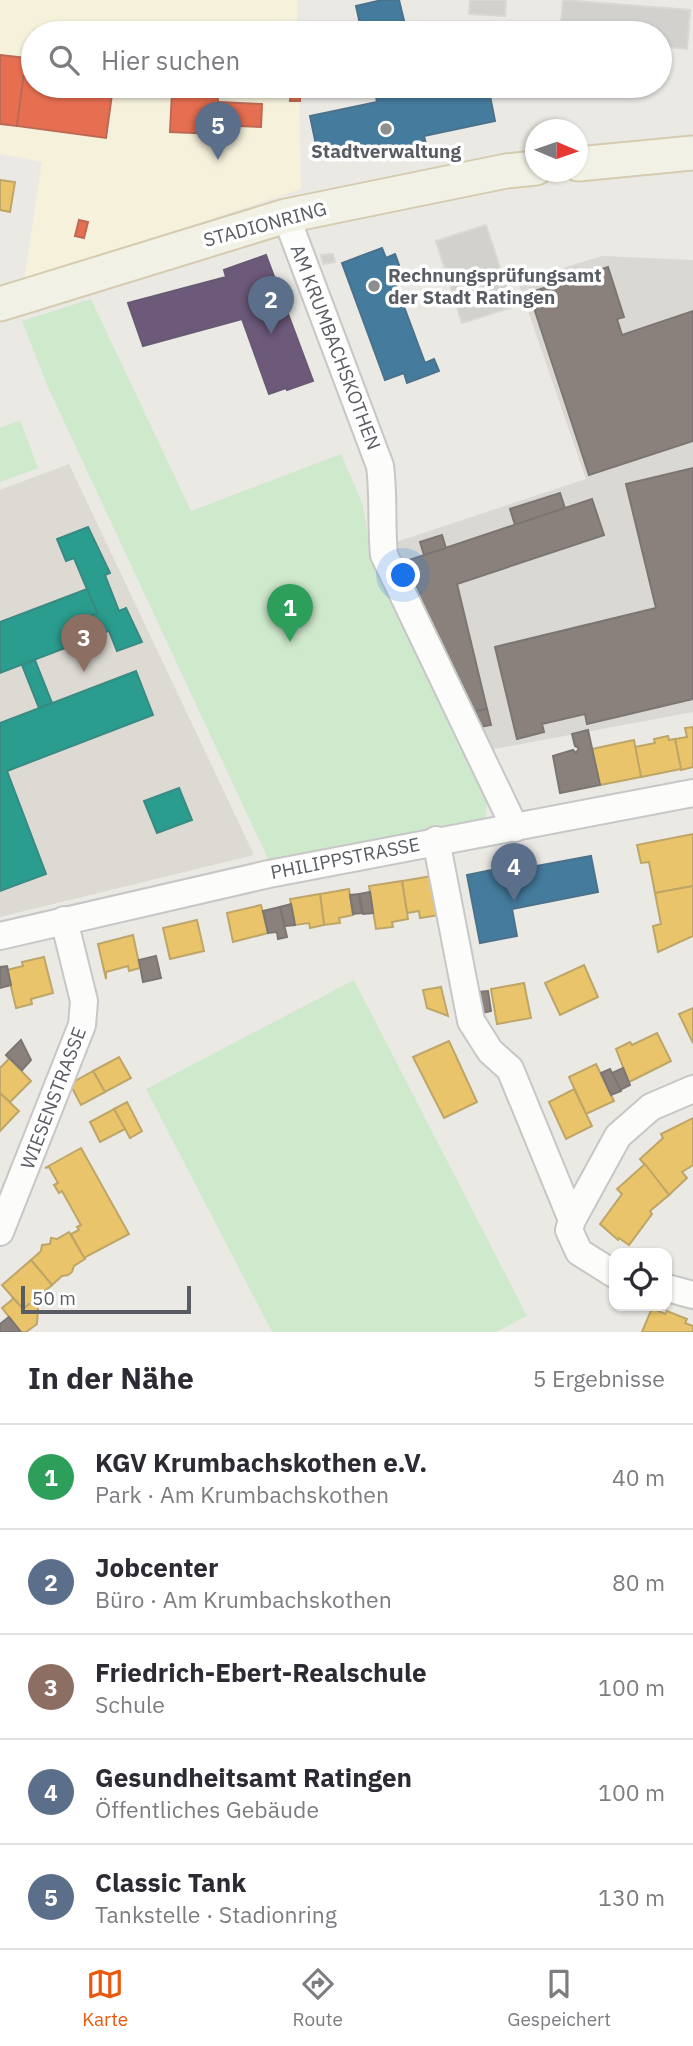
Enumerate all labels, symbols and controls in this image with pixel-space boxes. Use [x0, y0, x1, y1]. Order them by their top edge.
search box [21, 21, 672, 98]
icon: search [45, 41, 83, 79]
text: Hier suchen [101, 43, 240, 77]
pin: 5 [195, 102, 241, 160]
north arrow [525, 119, 588, 182]
marker: Stadtverwaltung [378, 121, 394, 137]
place label: Stadtverwaltung [311, 139, 461, 163]
street label: STADIONRING [201, 196, 329, 252]
street label: AM KRUMBACHSKOTHEN [286, 241, 386, 453]
place label: Rechnungsprüfungsamt der Stadt Ratingen [388, 263, 602, 309]
pin: 2 [248, 276, 294, 334]
marker: Rechnungsprüfungsamt der Stadt Ratingen [366, 278, 382, 294]
your location [386, 558, 420, 592]
pin: 1 [267, 584, 313, 642]
pin: 3 [61, 614, 107, 672]
street label: PHILIPPSTRASSE [268, 832, 422, 884]
pin: 4 [491, 843, 537, 901]
street label: WIESENSTRASSE [15, 1024, 91, 1172]
map controls [609, 1248, 672, 1311]
button: locate [609, 1248, 672, 1311]
scale bar [21, 1283, 191, 1315]
text: 50 m [32, 1286, 76, 1310]
text: In der Nähe [28, 1358, 194, 1397]
text: 5 Ergebnisse [533, 1363, 665, 1393]
text: KGV Krumbachskothen e.V. [95, 1445, 427, 1479]
text: 1 [44, 1462, 58, 1492]
text: 40 m [612, 1462, 665, 1492]
text: Park · Am Krumbachskothen [95, 1479, 389, 1509]
text: Jobcenter [95, 1550, 218, 1584]
text: 2 [44, 1567, 58, 1597]
text: 80 m [612, 1567, 665, 1597]
text: Büro · Am Krumbachskothen [95, 1584, 392, 1614]
text: Friedrich-Ebert-Realschule [95, 1655, 427, 1689]
text: 3 [44, 1672, 58, 1702]
text: 100 m [598, 1672, 665, 1702]
text: Schule [95, 1689, 165, 1719]
text: Gesundheitsamt Ratingen [95, 1760, 412, 1794]
text: 4 [44, 1777, 58, 1807]
text: 100 m [598, 1777, 665, 1807]
text: Öffentliches Gebäude [95, 1794, 319, 1824]
text: Classic Tank [95, 1865, 246, 1899]
text: 5 [44, 1882, 58, 1912]
text: 130 m [598, 1882, 665, 1912]
text: Tankstelle · Stadionring [95, 1899, 337, 1929]
tab: Karte [82, 1965, 128, 2031]
tab: Route [293, 1965, 343, 2031]
tab: Gespeichert [507, 1965, 611, 2031]

